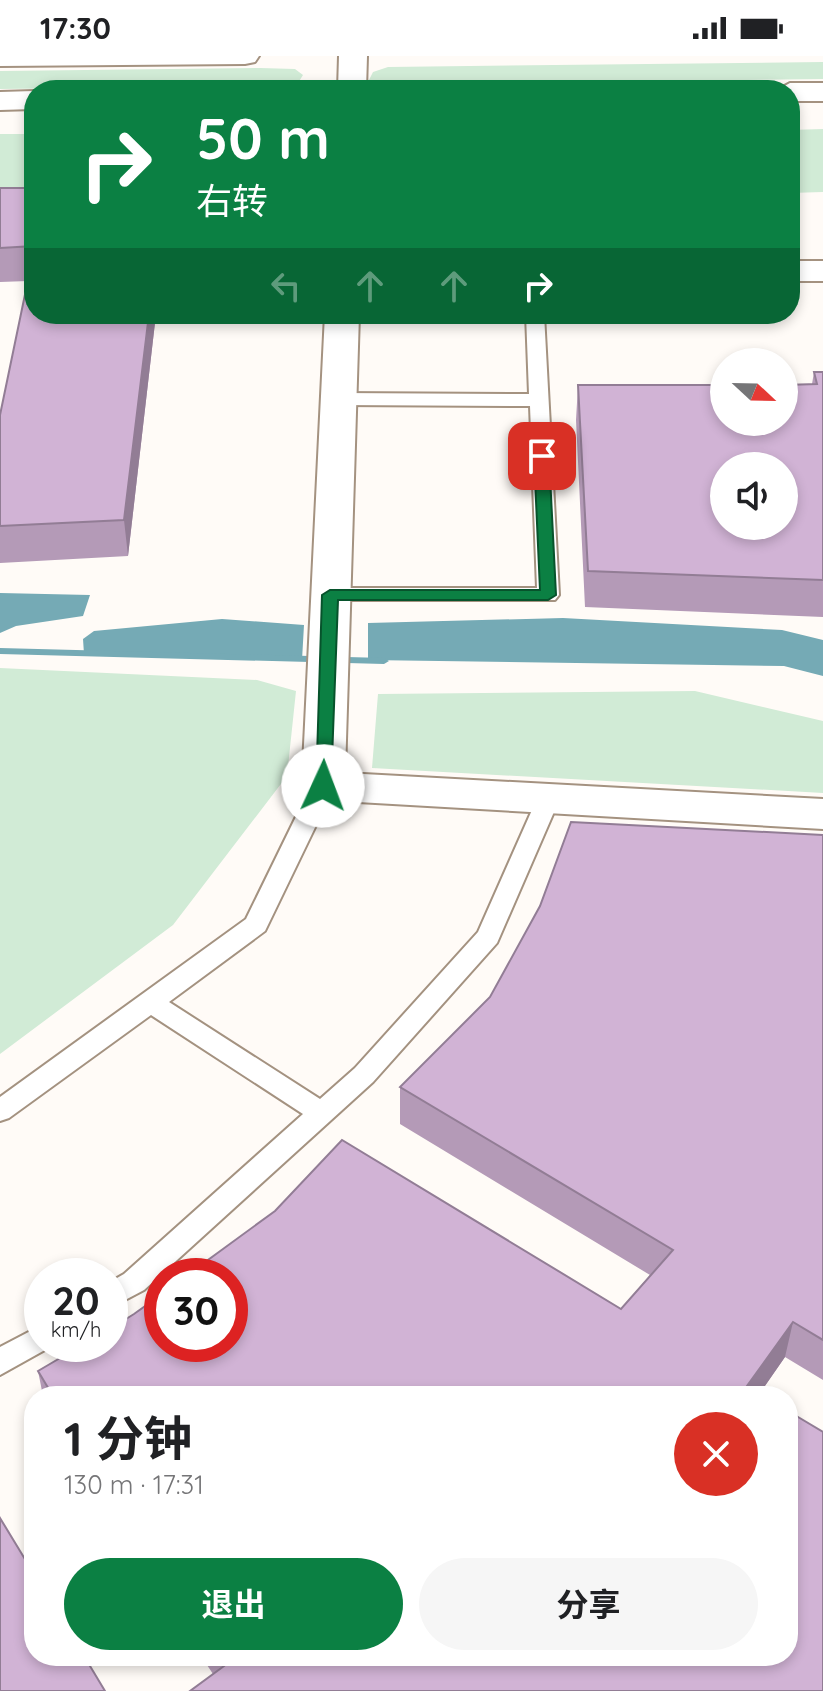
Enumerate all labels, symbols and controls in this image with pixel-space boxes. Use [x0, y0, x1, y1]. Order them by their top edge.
text: 17:30 [40, 9, 111, 47]
text: 50 m [196, 103, 330, 173]
icon: right [64, 112, 168, 216]
text: 右转 [196, 178, 268, 223]
icon: left [264, 264, 308, 308]
icon: ahead [348, 264, 392, 308]
icon: ahead [432, 264, 476, 308]
icon: right [516, 264, 560, 308]
north arrow [710, 348, 798, 436]
map controls [710, 348, 798, 540]
pin [508, 422, 576, 490]
icon: arrive [520, 434, 564, 478]
button: sound [710, 452, 798, 540]
position arrow [281, 744, 365, 828]
speed limit sign: 30 [144, 1258, 248, 1362]
text: 20 [52, 1275, 100, 1325]
text: km/h [51, 1317, 101, 1342]
text: 1 分钟 [64, 1408, 192, 1468]
button: close [674, 1412, 758, 1496]
text: 130 m · 17:31 [64, 1468, 204, 1501]
button: 退出 [64, 1558, 403, 1650]
button: 分享 [419, 1558, 758, 1650]

